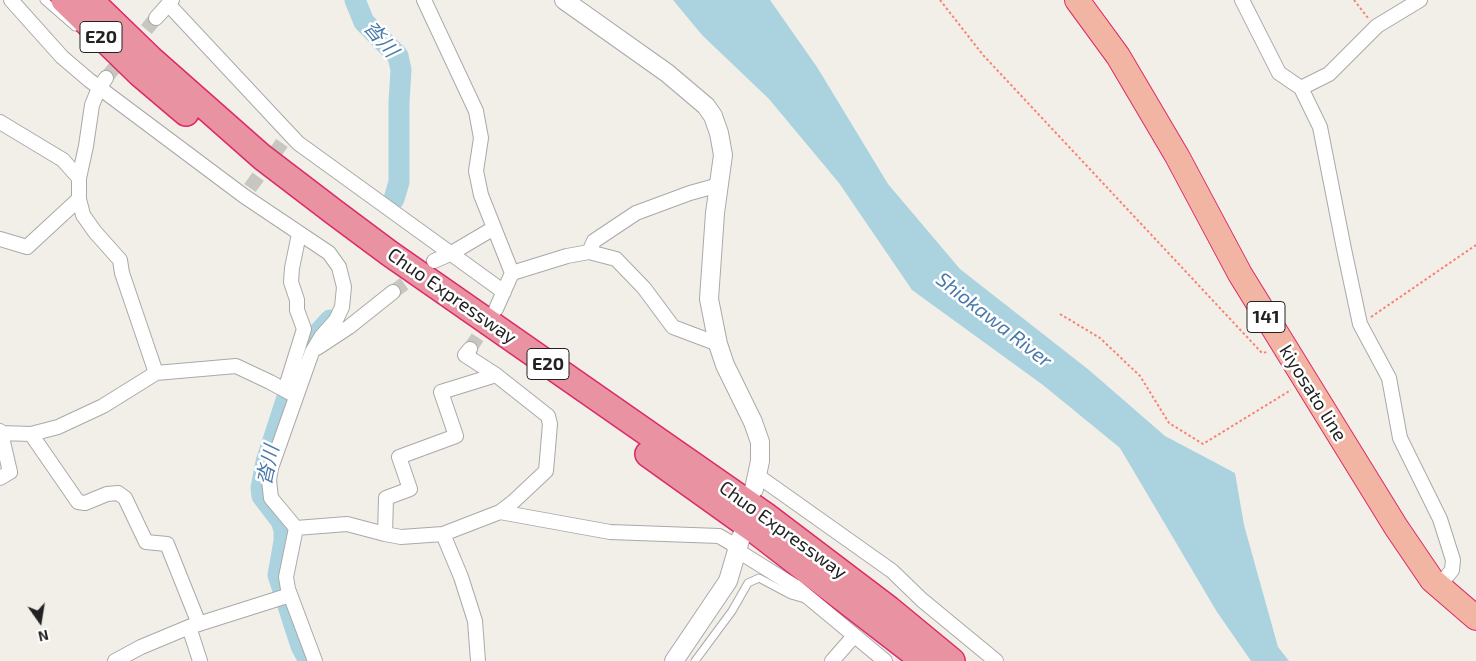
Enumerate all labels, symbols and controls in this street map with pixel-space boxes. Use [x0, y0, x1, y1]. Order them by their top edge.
water label: 沓川 [359, 16, 403, 62]
road number: E20 [80, 22, 122, 52]
street label: Chuo Expressway [383, 243, 521, 349]
water label: Shiokawa River [931, 267, 1057, 373]
road number: 141 [1247, 302, 1285, 332]
street label: kiyosato line [1274, 341, 1352, 445]
road number: E20 [527, 348, 569, 379]
water label: 沓川 [252, 443, 284, 487]
street label: Chuo Expressway [715, 476, 851, 584]
north arrow [15, 596, 65, 646]
text: N [37, 627, 50, 646]

